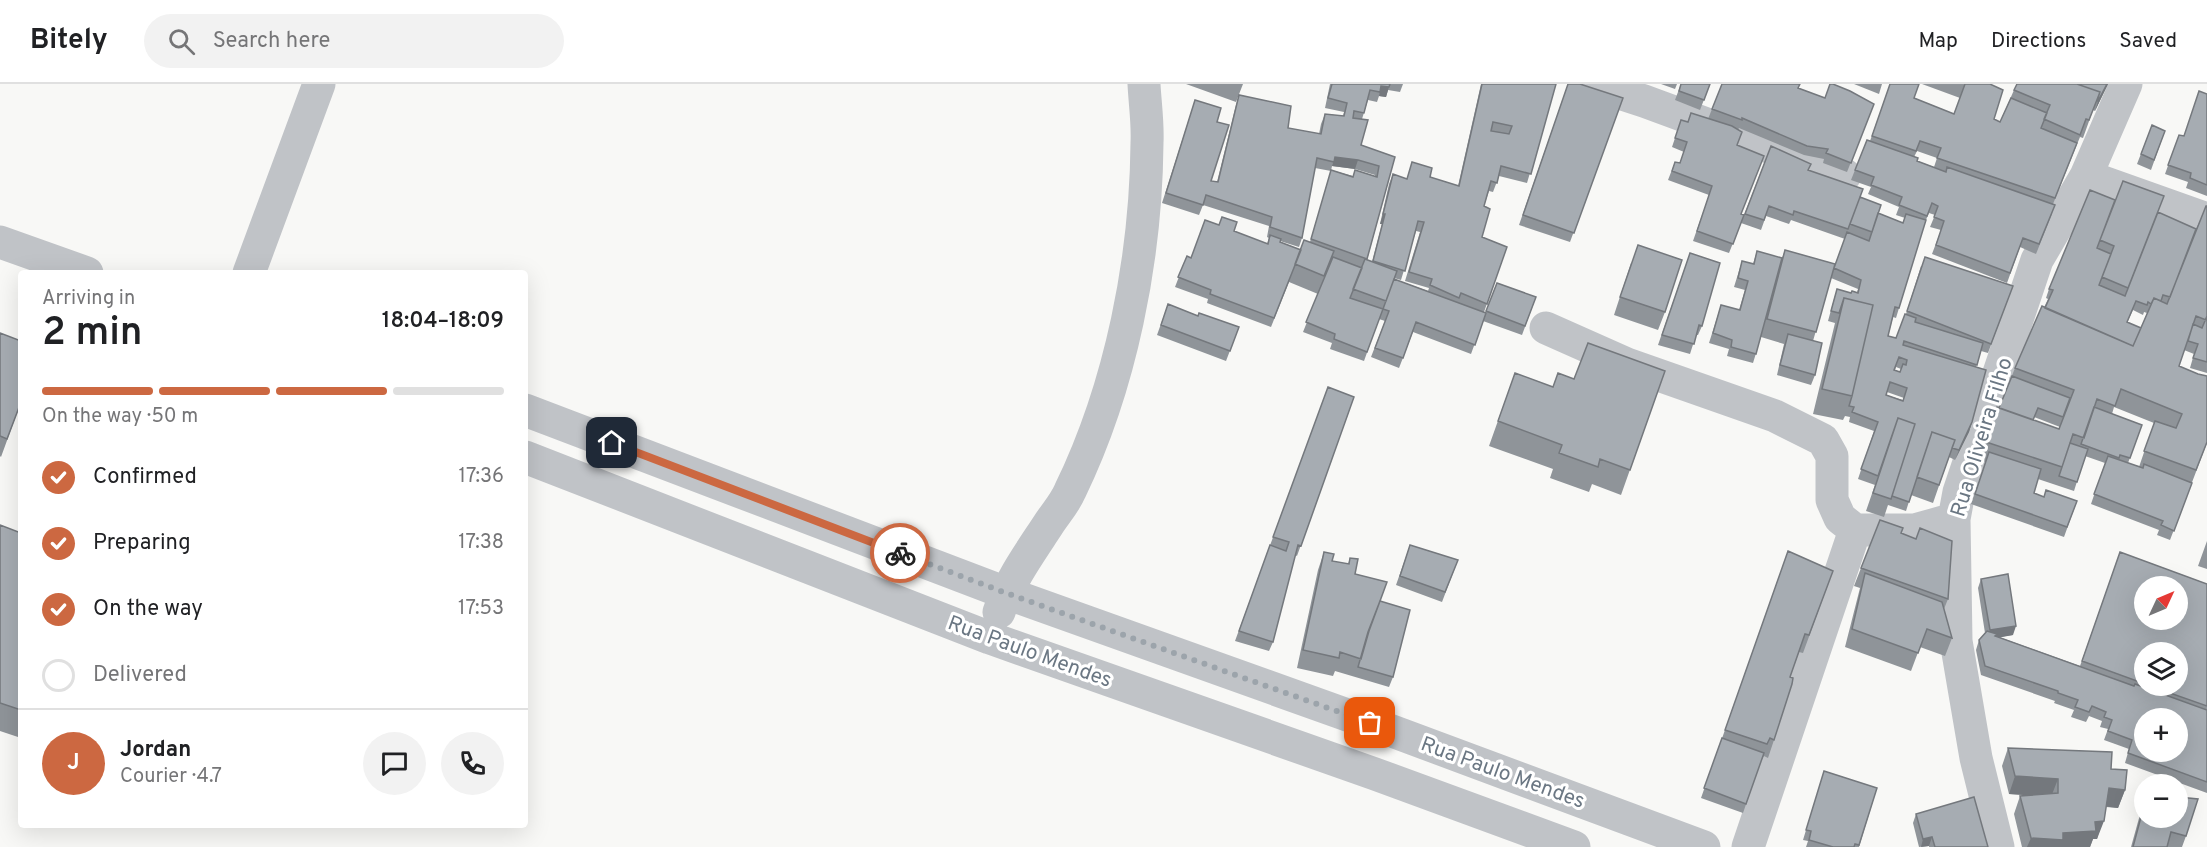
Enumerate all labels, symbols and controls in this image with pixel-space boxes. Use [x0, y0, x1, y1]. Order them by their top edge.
search box [144, 14, 564, 68]
text: Bitely [30, 23, 108, 59]
icon: search [165, 25, 198, 58]
text: Search here [213, 28, 330, 55]
text: Map [1918, 28, 1958, 55]
text: Directions [1991, 28, 2086, 55]
text: Saved [2119, 28, 2177, 55]
text: Arriving in [42, 286, 135, 312]
text: 18:04–18:09 [382, 308, 504, 335]
text: 2 min [42, 310, 143, 359]
street label: Rua Oliveira Filho [1945, 354, 2020, 520]
text: On the way · 50 m [42, 404, 198, 430]
pin [586, 417, 637, 468]
icon: home [595, 426, 628, 459]
icon: check [42, 461, 75, 494]
text: Confirmed [93, 464, 197, 491]
text: 17:36 [459, 464, 504, 490]
courier [870, 523, 930, 583]
icon: check [42, 527, 75, 560]
text: Preparing [93, 530, 191, 557]
text: 17:38 [458, 530, 504, 556]
icon: bike [884, 537, 917, 570]
north arrow [2134, 576, 2188, 630]
map controls [2134, 576, 2188, 828]
icon: check [42, 593, 75, 626]
text: On the way [93, 596, 203, 623]
text: 17:53 [458, 596, 504, 622]
street label: Rua Paulo Mendes [944, 610, 1115, 695]
button: layers [2134, 642, 2188, 696]
text: Delivered [93, 662, 187, 689]
pin [1344, 697, 1395, 748]
icon: bag [1353, 706, 1386, 739]
button: + [2134, 708, 2188, 762]
street label: Rua Paulo Mendes [1417, 731, 1588, 816]
button: chat [363, 732, 426, 795]
button: phone [441, 732, 504, 795]
text: Jordan [120, 737, 191, 764]
text: J [67, 750, 80, 777]
text: Courier · 4.7 [120, 764, 222, 790]
button: − [2134, 774, 2188, 828]

